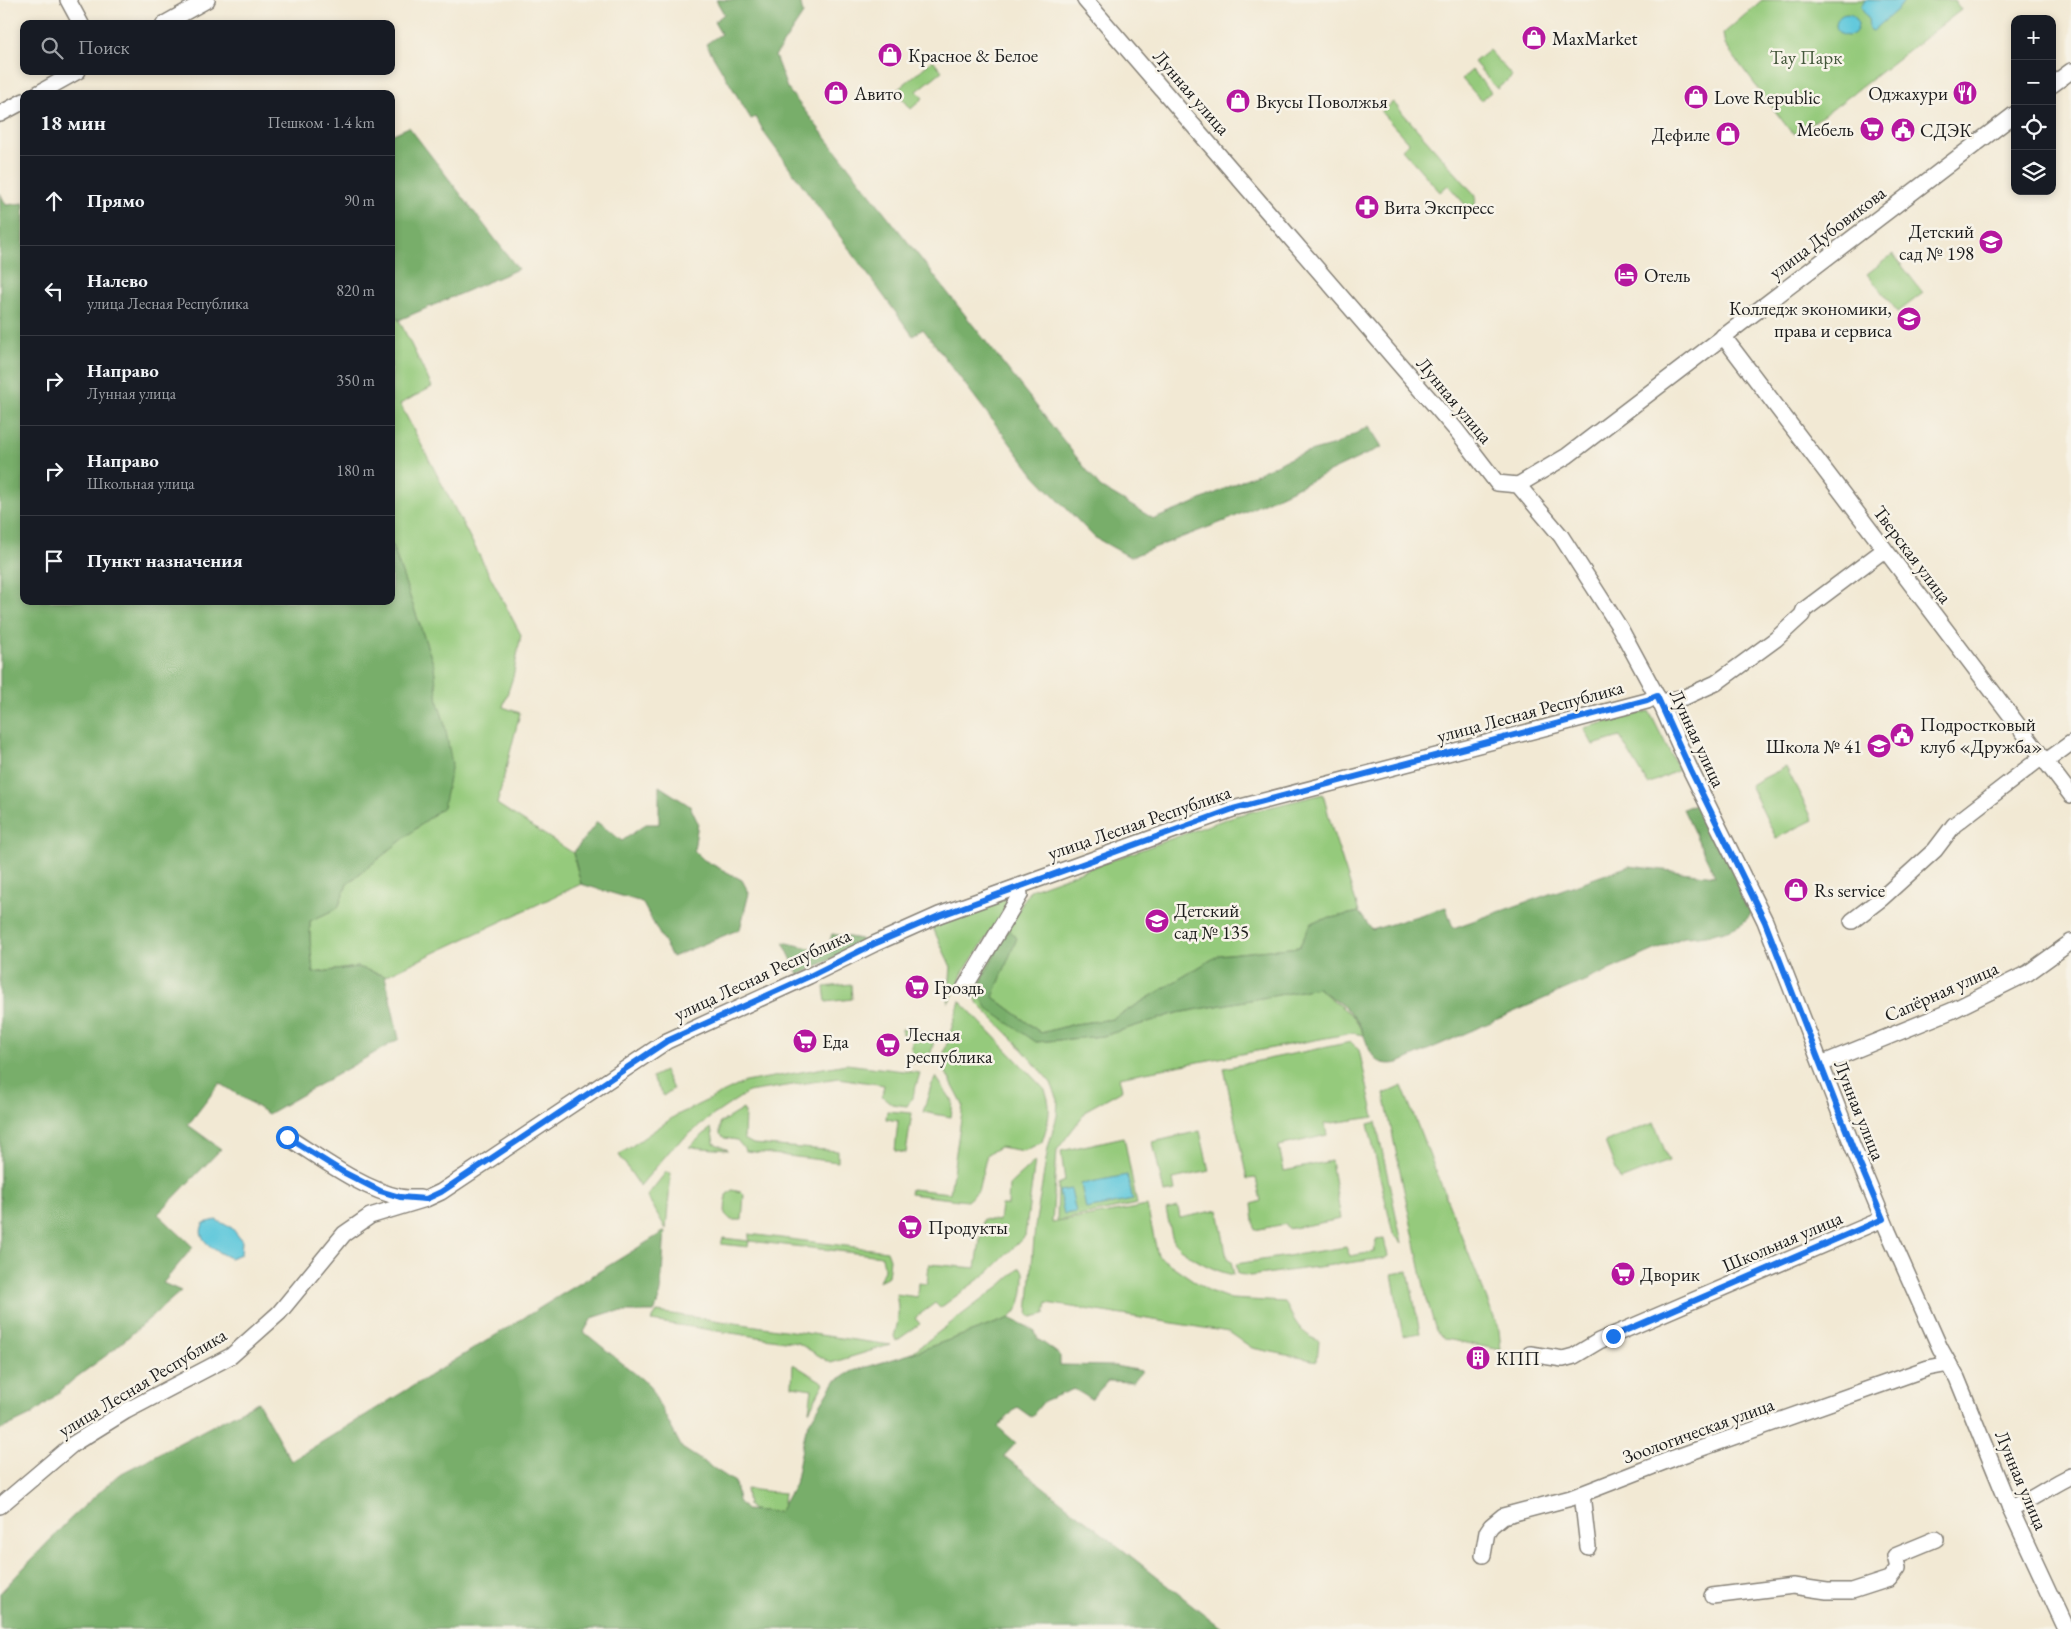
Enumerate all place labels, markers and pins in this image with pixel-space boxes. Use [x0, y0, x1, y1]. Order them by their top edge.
shop icon: MaxMarket [1521, 25, 1547, 51]
place label: MaxMarket [1552, 26, 1637, 51]
shop icon: Красное & Белое [877, 42, 903, 68]
place label: Красное & Белое [908, 43, 1038, 68]
shop icon: Авито [823, 80, 849, 106]
restaurant icon: Оджахури [1952, 80, 1978, 106]
place label: Авито [853, 81, 902, 106]
place label: Оджахури [1868, 81, 1948, 106]
shop icon: Love Republic [1683, 84, 1709, 110]
place label: Love Republic [1714, 85, 1821, 110]
shop icon: Вкусы Поволжья [1225, 88, 1251, 114]
place label: Вкусы Поволжья [1256, 89, 1388, 114]
supermarket icon: Мебель [1859, 116, 1885, 142]
place label: Мебель [1797, 117, 1854, 142]
public building icon: СДЭК [1890, 117, 1916, 143]
place label: СДЭК [1920, 118, 1972, 143]
shop icon: Дефиле [1715, 121, 1741, 147]
place label: Дефиле [1652, 122, 1710, 147]
pharmacy icon: Вита Экспресс [1354, 194, 1380, 220]
place label: Вита Экспресс [1384, 195, 1495, 220]
place label: Детский сад № 198 [1899, 219, 1974, 266]
school or university icon: Детский сад № 198 [1978, 229, 2004, 255]
hotel icon: Отель [1613, 262, 1639, 288]
place label: Отель [1644, 263, 1691, 288]
place label: Колледж экономики, права и сервиса [1729, 296, 1892, 343]
school or university icon: Колледж экономики, права и сервиса [1896, 306, 1922, 332]
place label: Подростковый клуб «Дружба» [1920, 712, 2043, 759]
public building icon: Подростковый клуб «Дружба» [1889, 722, 1915, 748]
school or university icon: Школа № 41 [1866, 733, 1892, 759]
place label: Школа № 41 [1766, 734, 1862, 759]
shop icon: Rs service [1783, 877, 1809, 903]
place label: Rs service [1814, 878, 1885, 903]
place label: Детский сад № 135 [1174, 898, 1249, 945]
school or university icon: Детский сад № 135 [1144, 908, 1170, 934]
supermarket icon: Гроздь [904, 974, 930, 1000]
place label: Гроздь [934, 975, 985, 1000]
place label: Лесная республика [906, 1022, 993, 1069]
supermarket icon: Еда [792, 1028, 818, 1054]
place label: Еда [822, 1029, 849, 1054]
supermarket icon: Лесная республика [875, 1032, 901, 1058]
supermarket icon: Продукты [897, 1214, 923, 1240]
place label: Продукты [928, 1215, 1008, 1240]
supermarket icon: Дворик [1610, 1261, 1636, 1287]
place label: Дворик [1640, 1262, 1700, 1287]
building icon: КПП [1465, 1345, 1491, 1371]
place label: КПП [1496, 1346, 1540, 1371]

